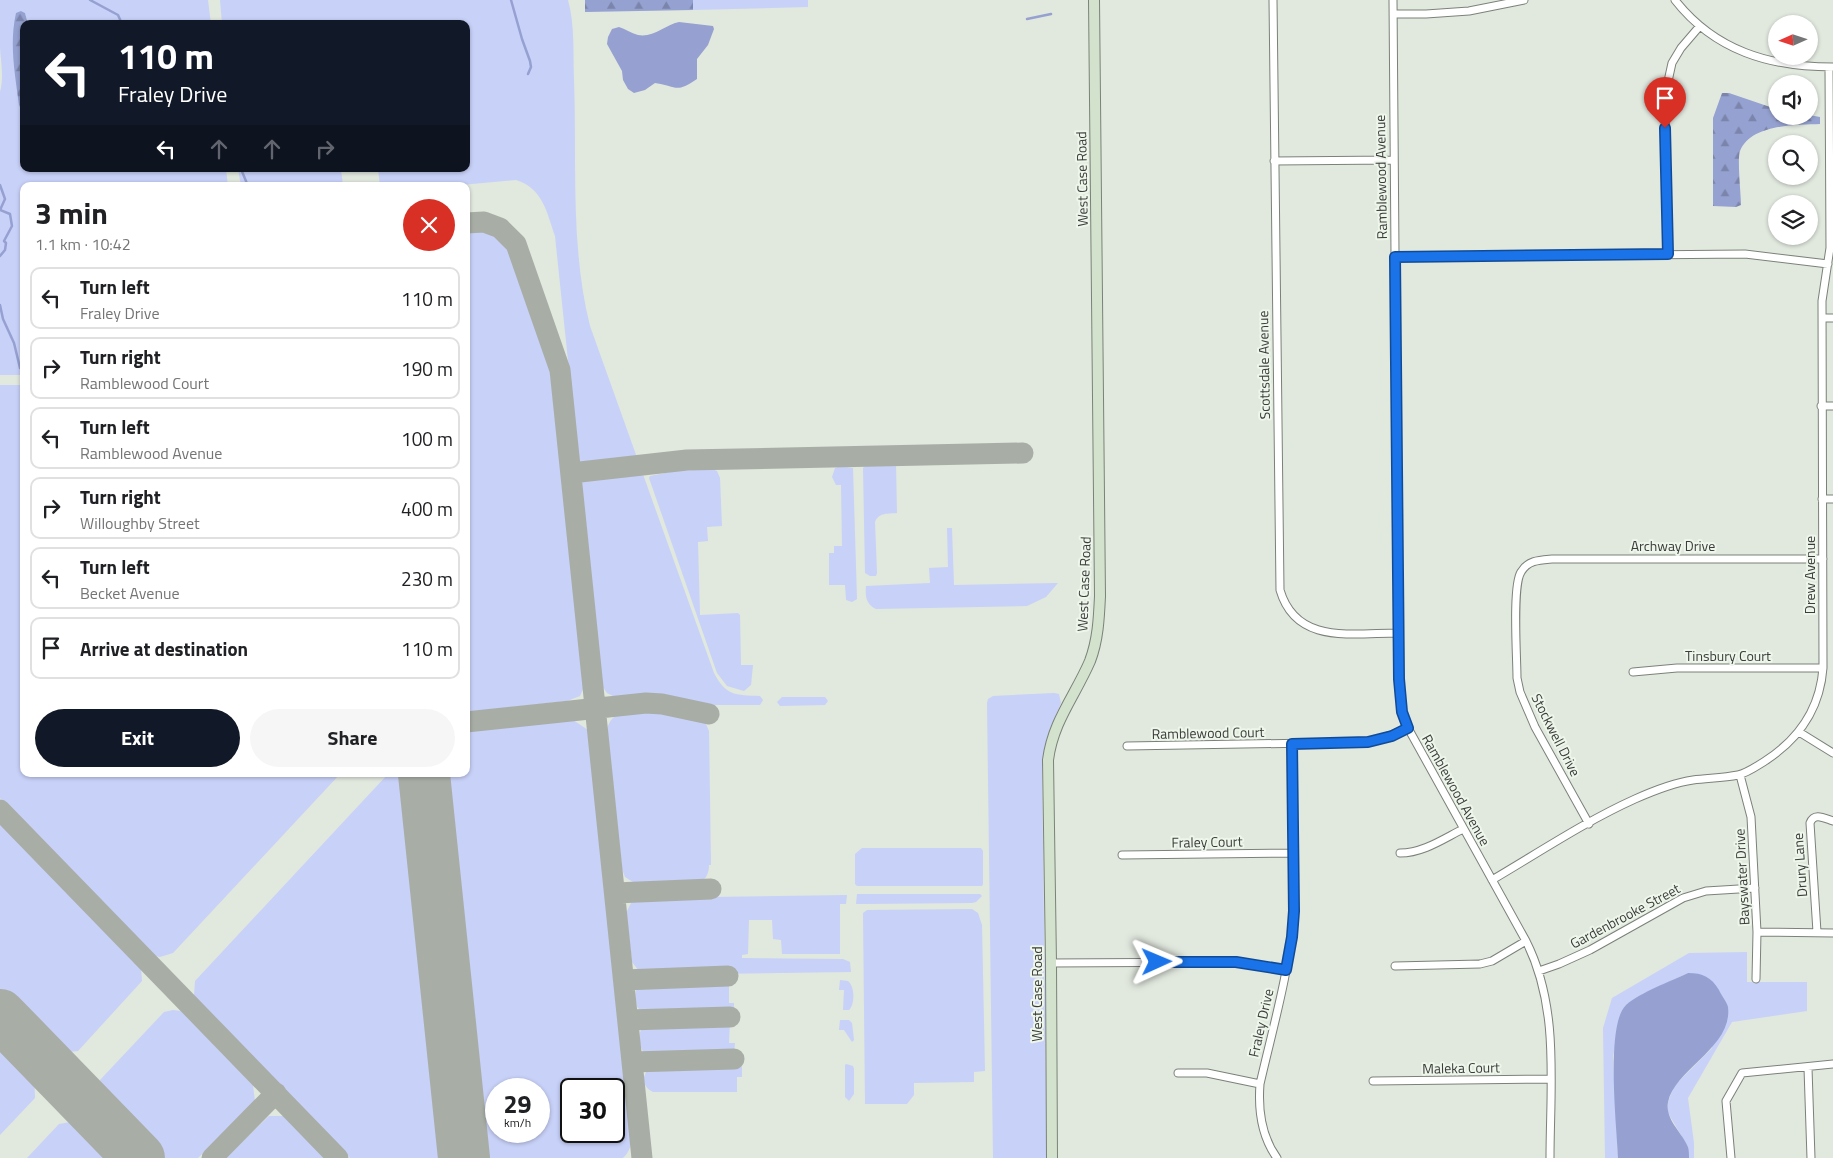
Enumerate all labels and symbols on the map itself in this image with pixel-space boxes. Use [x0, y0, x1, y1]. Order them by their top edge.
north arrow [1768, 15, 1818, 65]
pin [1644, 77, 1686, 128]
street label: Ramblewood Avenue [1369, 115, 1392, 239]
street label: West Case Road [1070, 131, 1093, 227]
street label: Scottsdale Avenue [1252, 310, 1275, 420]
street label: Archway Drive [1631, 535, 1715, 556]
street label: West Case Road [1071, 536, 1096, 632]
street label: Drew Avenue [1799, 536, 1820, 614]
street label: Tinsbury Court [1685, 645, 1771, 666]
street label: Stockwell Drive [1527, 690, 1586, 780]
street label: Ramblewood Court [1151, 721, 1265, 744]
street label: Ramblewood Avenue [1417, 730, 1496, 849]
street label: Bayswater Drive [1728, 828, 1755, 926]
street label: Fraley Court [1171, 830, 1243, 853]
street label: Drury Lane [1787, 832, 1812, 898]
street label: Gardenbrooke Street [1566, 878, 1684, 953]
position arrow [1130, 935, 1182, 987]
street label: West Case Road [1026, 946, 1047, 1042]
street label: Fraley Drive [1242, 987, 1279, 1059]
street label: Maleka Court [1422, 1056, 1500, 1079]
speed limit sign: 30 [560, 1078, 625, 1143]

